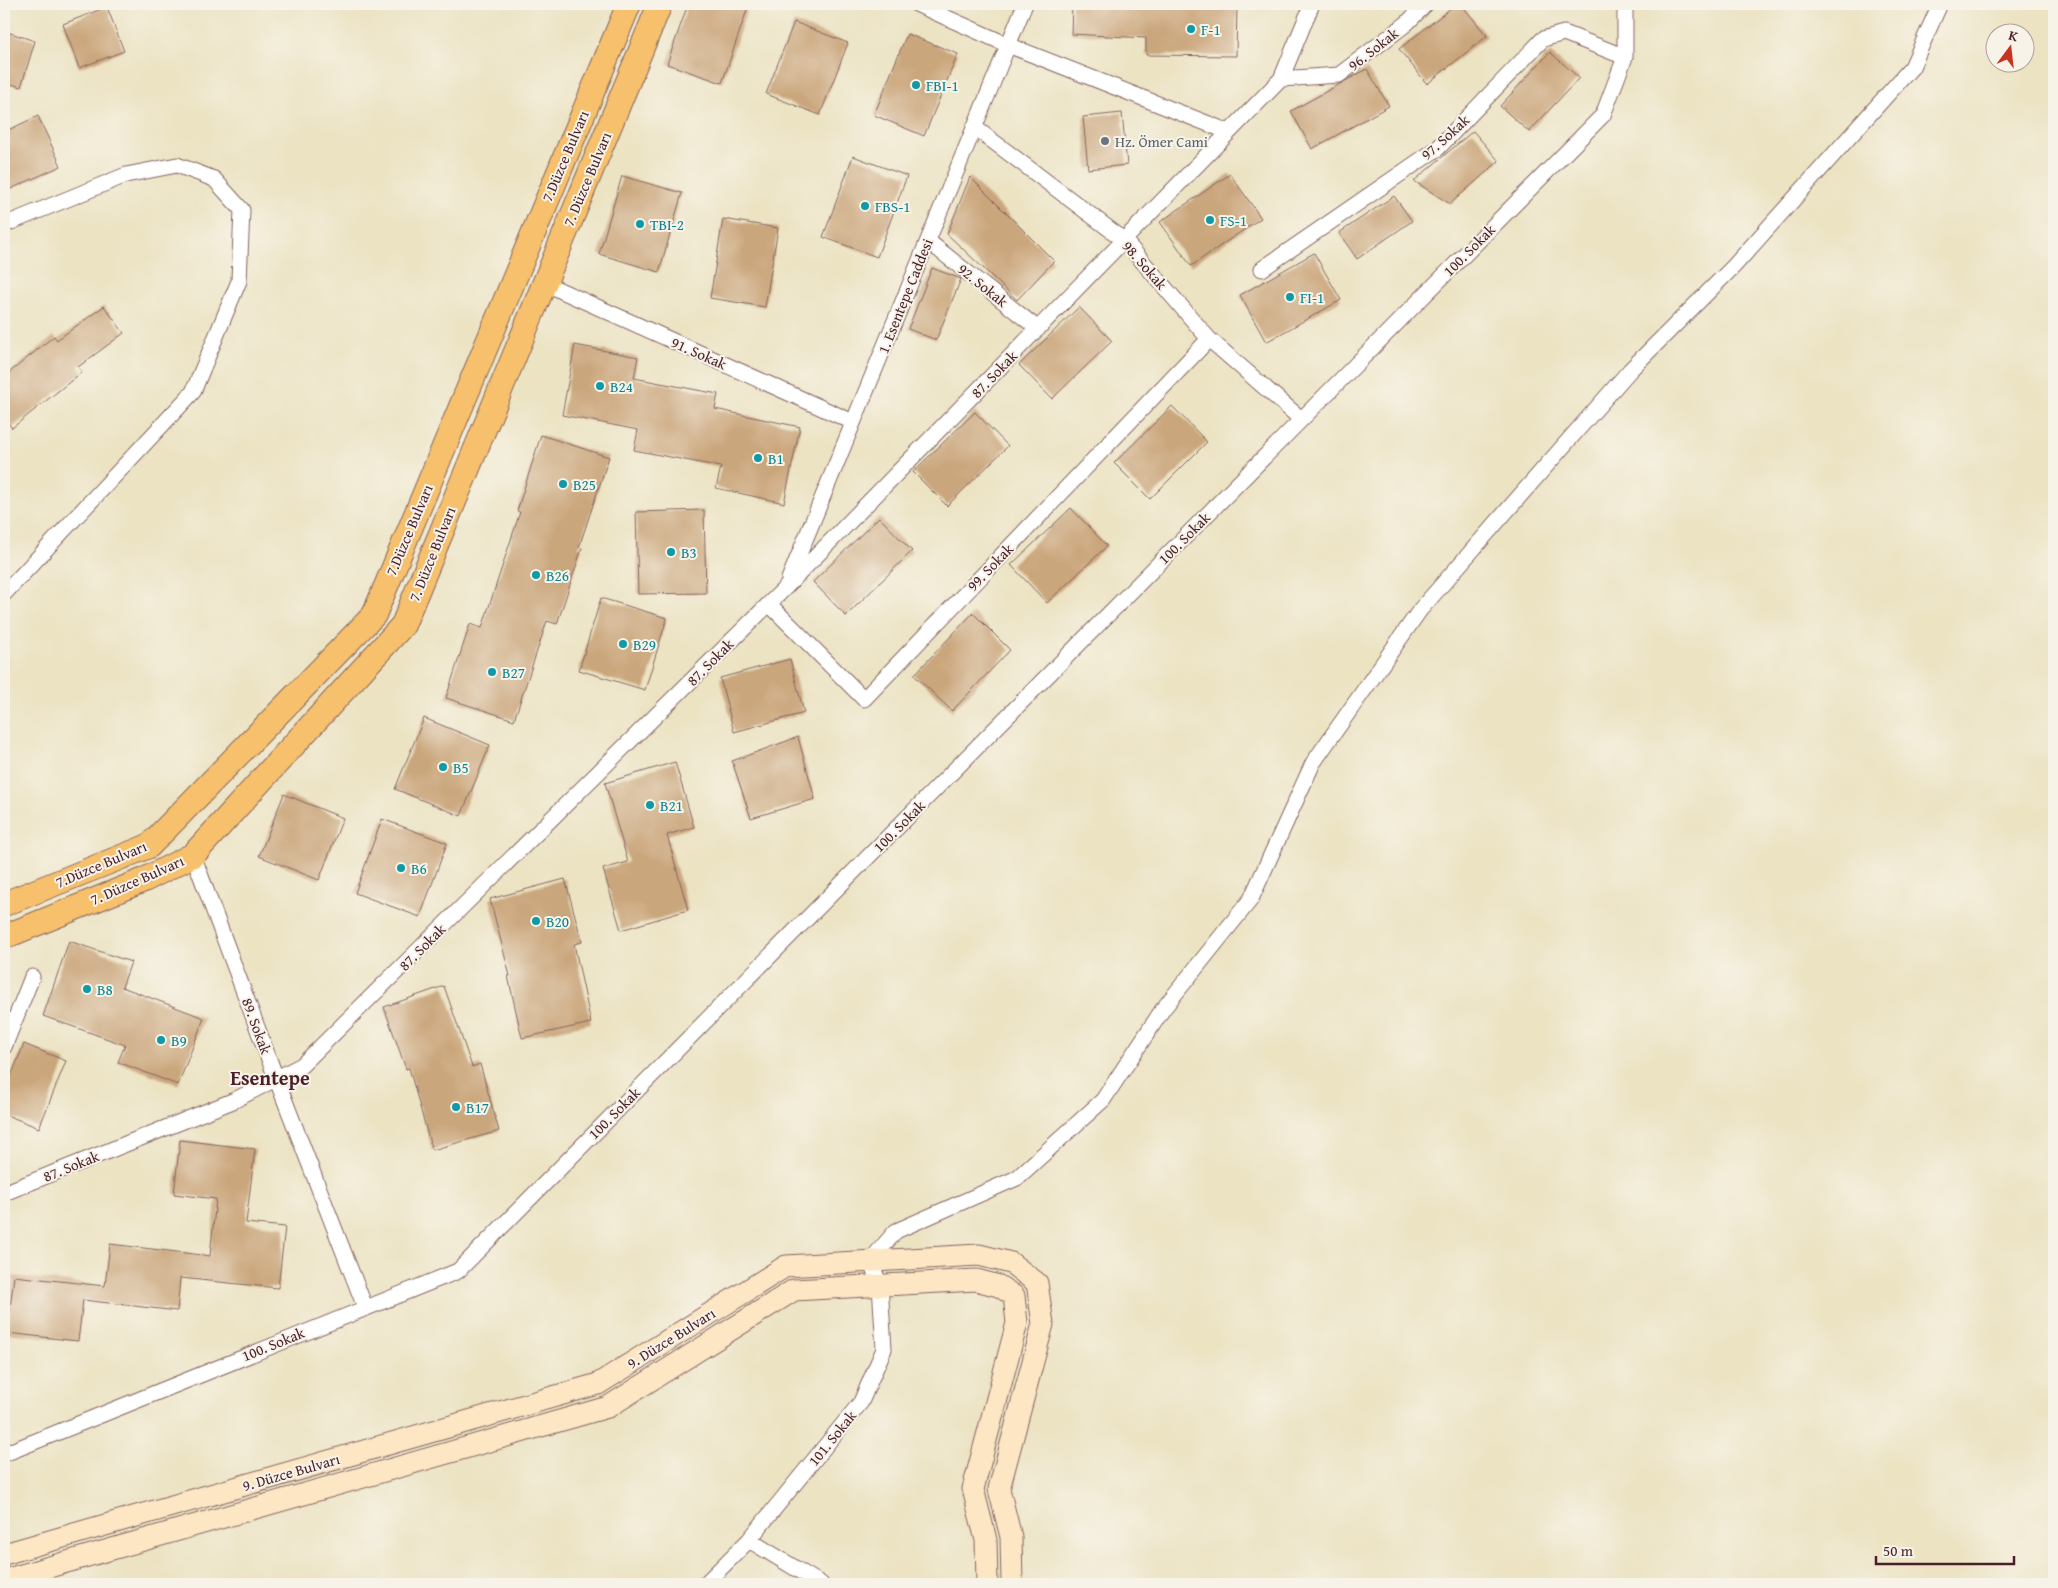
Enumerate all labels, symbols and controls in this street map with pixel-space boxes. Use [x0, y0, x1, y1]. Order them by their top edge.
place label: F-1 [1201, 19, 1221, 40]
street label: 96. Sokak [1343, 22, 1403, 75]
north arrow [1986, 22, 2036, 72]
marker: F-1 [1185, 23, 1197, 35]
text: K [2006, 25, 2020, 46]
place label: FBI-1 [926, 75, 959, 96]
marker: FBI-1 [910, 79, 922, 91]
street label: 7.Düzce Bulvarı [536, 107, 594, 205]
street label: 97. Sokak [1416, 109, 1474, 164]
street label: 7. Düzce Bulvarı [558, 129, 616, 229]
place label: Hz. Ömer Cami [1115, 131, 1208, 152]
marker: Hz. Ömer Cami [1099, 135, 1111, 147]
place label: FBS-1 [875, 196, 911, 217]
marker: FBS-1 [859, 200, 871, 212]
place label: FS-1 [1220, 210, 1247, 231]
place label: TBI-2 [650, 214, 684, 235]
marker: FS-1 [1204, 214, 1216, 226]
marker: TBI-2 [634, 218, 646, 230]
street label: 100. Sokak [1438, 219, 1500, 281]
street label: 1. Esentepe Caddesi [872, 235, 938, 357]
street label: 98. Sokak [1118, 236, 1172, 294]
street label: 92. Sokak [954, 258, 1013, 312]
place label: FI-1 [1300, 287, 1324, 308]
marker: FI-1 [1284, 291, 1296, 303]
street label: 91. Sokak [668, 331, 730, 375]
street label: 87. Sokak [966, 345, 1022, 402]
place label: B24 [610, 376, 633, 397]
marker: B24 [594, 380, 606, 392]
place label: B1 [768, 448, 784, 469]
marker: B1 [752, 452, 764, 464]
place label: B25 [573, 474, 596, 495]
marker: B25 [557, 478, 569, 490]
street label: 7.Düzce Bulvarı [380, 481, 438, 579]
street label: 7. Düzce Bulvarı [403, 504, 461, 604]
street label: 100. Sokak [1153, 507, 1215, 569]
street label: 99. Sokak [962, 538, 1018, 595]
place label: B3 [681, 542, 697, 563]
marker: B3 [665, 546, 677, 558]
place label: B26 [546, 565, 569, 586]
marker: B26 [530, 569, 542, 581]
place label: B29 [633, 634, 656, 655]
street label: 87. Sokak [682, 634, 738, 690]
marker: B29 [617, 638, 629, 650]
place label: B27 [502, 662, 525, 683]
marker: B27 [486, 666, 498, 678]
place label: B5 [453, 757, 469, 778]
marker: B5 [437, 761, 449, 773]
place label: B21 [660, 795, 683, 816]
street label: 100. Sokak [868, 795, 930, 857]
marker: B21 [644, 799, 656, 811]
street label: 7.Düzce Bulvarı [52, 835, 150, 893]
street label: 7. Düzce Bulvarı [87, 850, 187, 910]
place label: B6 [411, 858, 427, 879]
marker: B6 [395, 862, 407, 874]
place label: B20 [546, 911, 569, 932]
marker: B20 [530, 915, 542, 927]
street label: 87. Sokak [394, 919, 450, 975]
place label: B8 [97, 979, 113, 1000]
marker: B8 [81, 983, 93, 995]
street label: 89. Sokak [237, 995, 277, 1058]
place label: B9 [171, 1030, 187, 1051]
marker: B9 [155, 1034, 167, 1046]
district label: Esentepe [230, 1063, 310, 1092]
street label: 100. Sokak [583, 1082, 645, 1144]
place label: B17 [466, 1097, 489, 1118]
marker: B17 [450, 1101, 462, 1113]
street label: 87. Sokak [40, 1145, 102, 1187]
street label: 9. Düzce Bulvarı [623, 1302, 719, 1374]
street label: 100. Sokak [239, 1322, 308, 1366]
street label: 101. Sokak [803, 1405, 861, 1470]
street label: 9. Düzce Bulvarı [240, 1448, 342, 1496]
scale bar [1876, 1533, 2013, 1565]
text: 50 m [1883, 1540, 1914, 1561]

